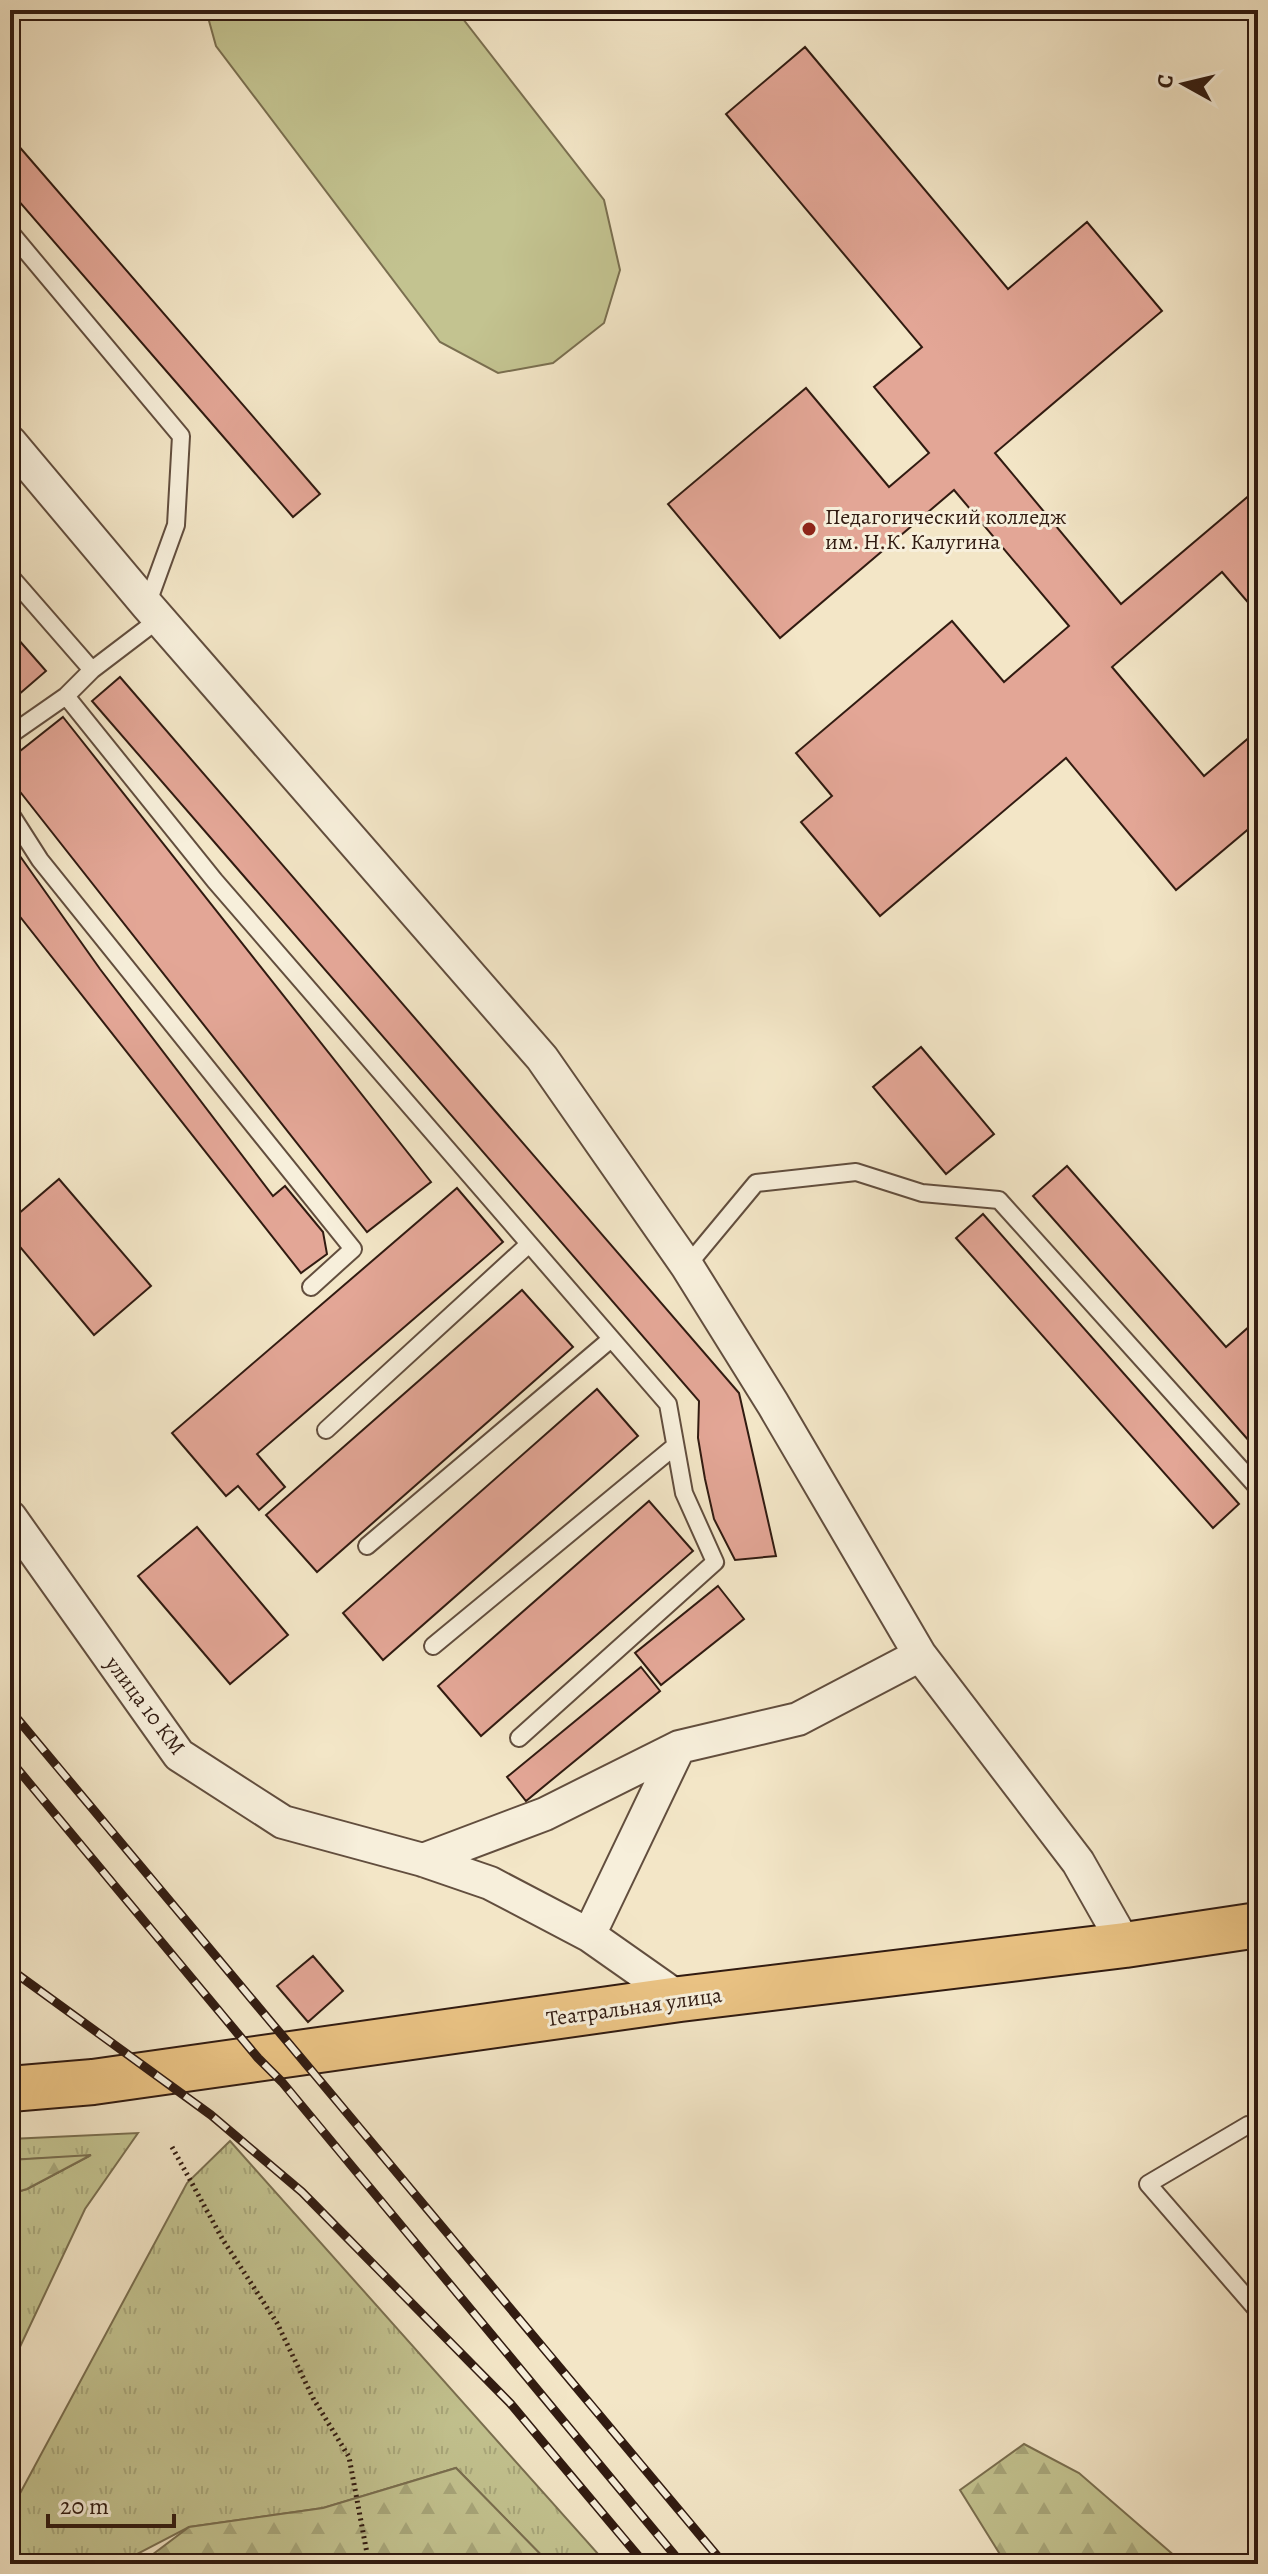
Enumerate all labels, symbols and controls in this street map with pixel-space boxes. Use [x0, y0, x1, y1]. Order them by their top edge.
north arrow [1144, 44, 1224, 124]
text: С [1149, 73, 1181, 90]
place label: Педагогический колледж им. Н.К. Калугина [825, 502, 1067, 557]
marker: Педагогический колледж им. Н.К. Калугина [800, 520, 818, 538]
street label: улица 10 КМ [97, 1649, 192, 1761]
street label: Театральная улица [544, 1980, 725, 2034]
scale bar [48, 2478, 174, 2528]
text: 20 m [60, 2490, 109, 2522]

